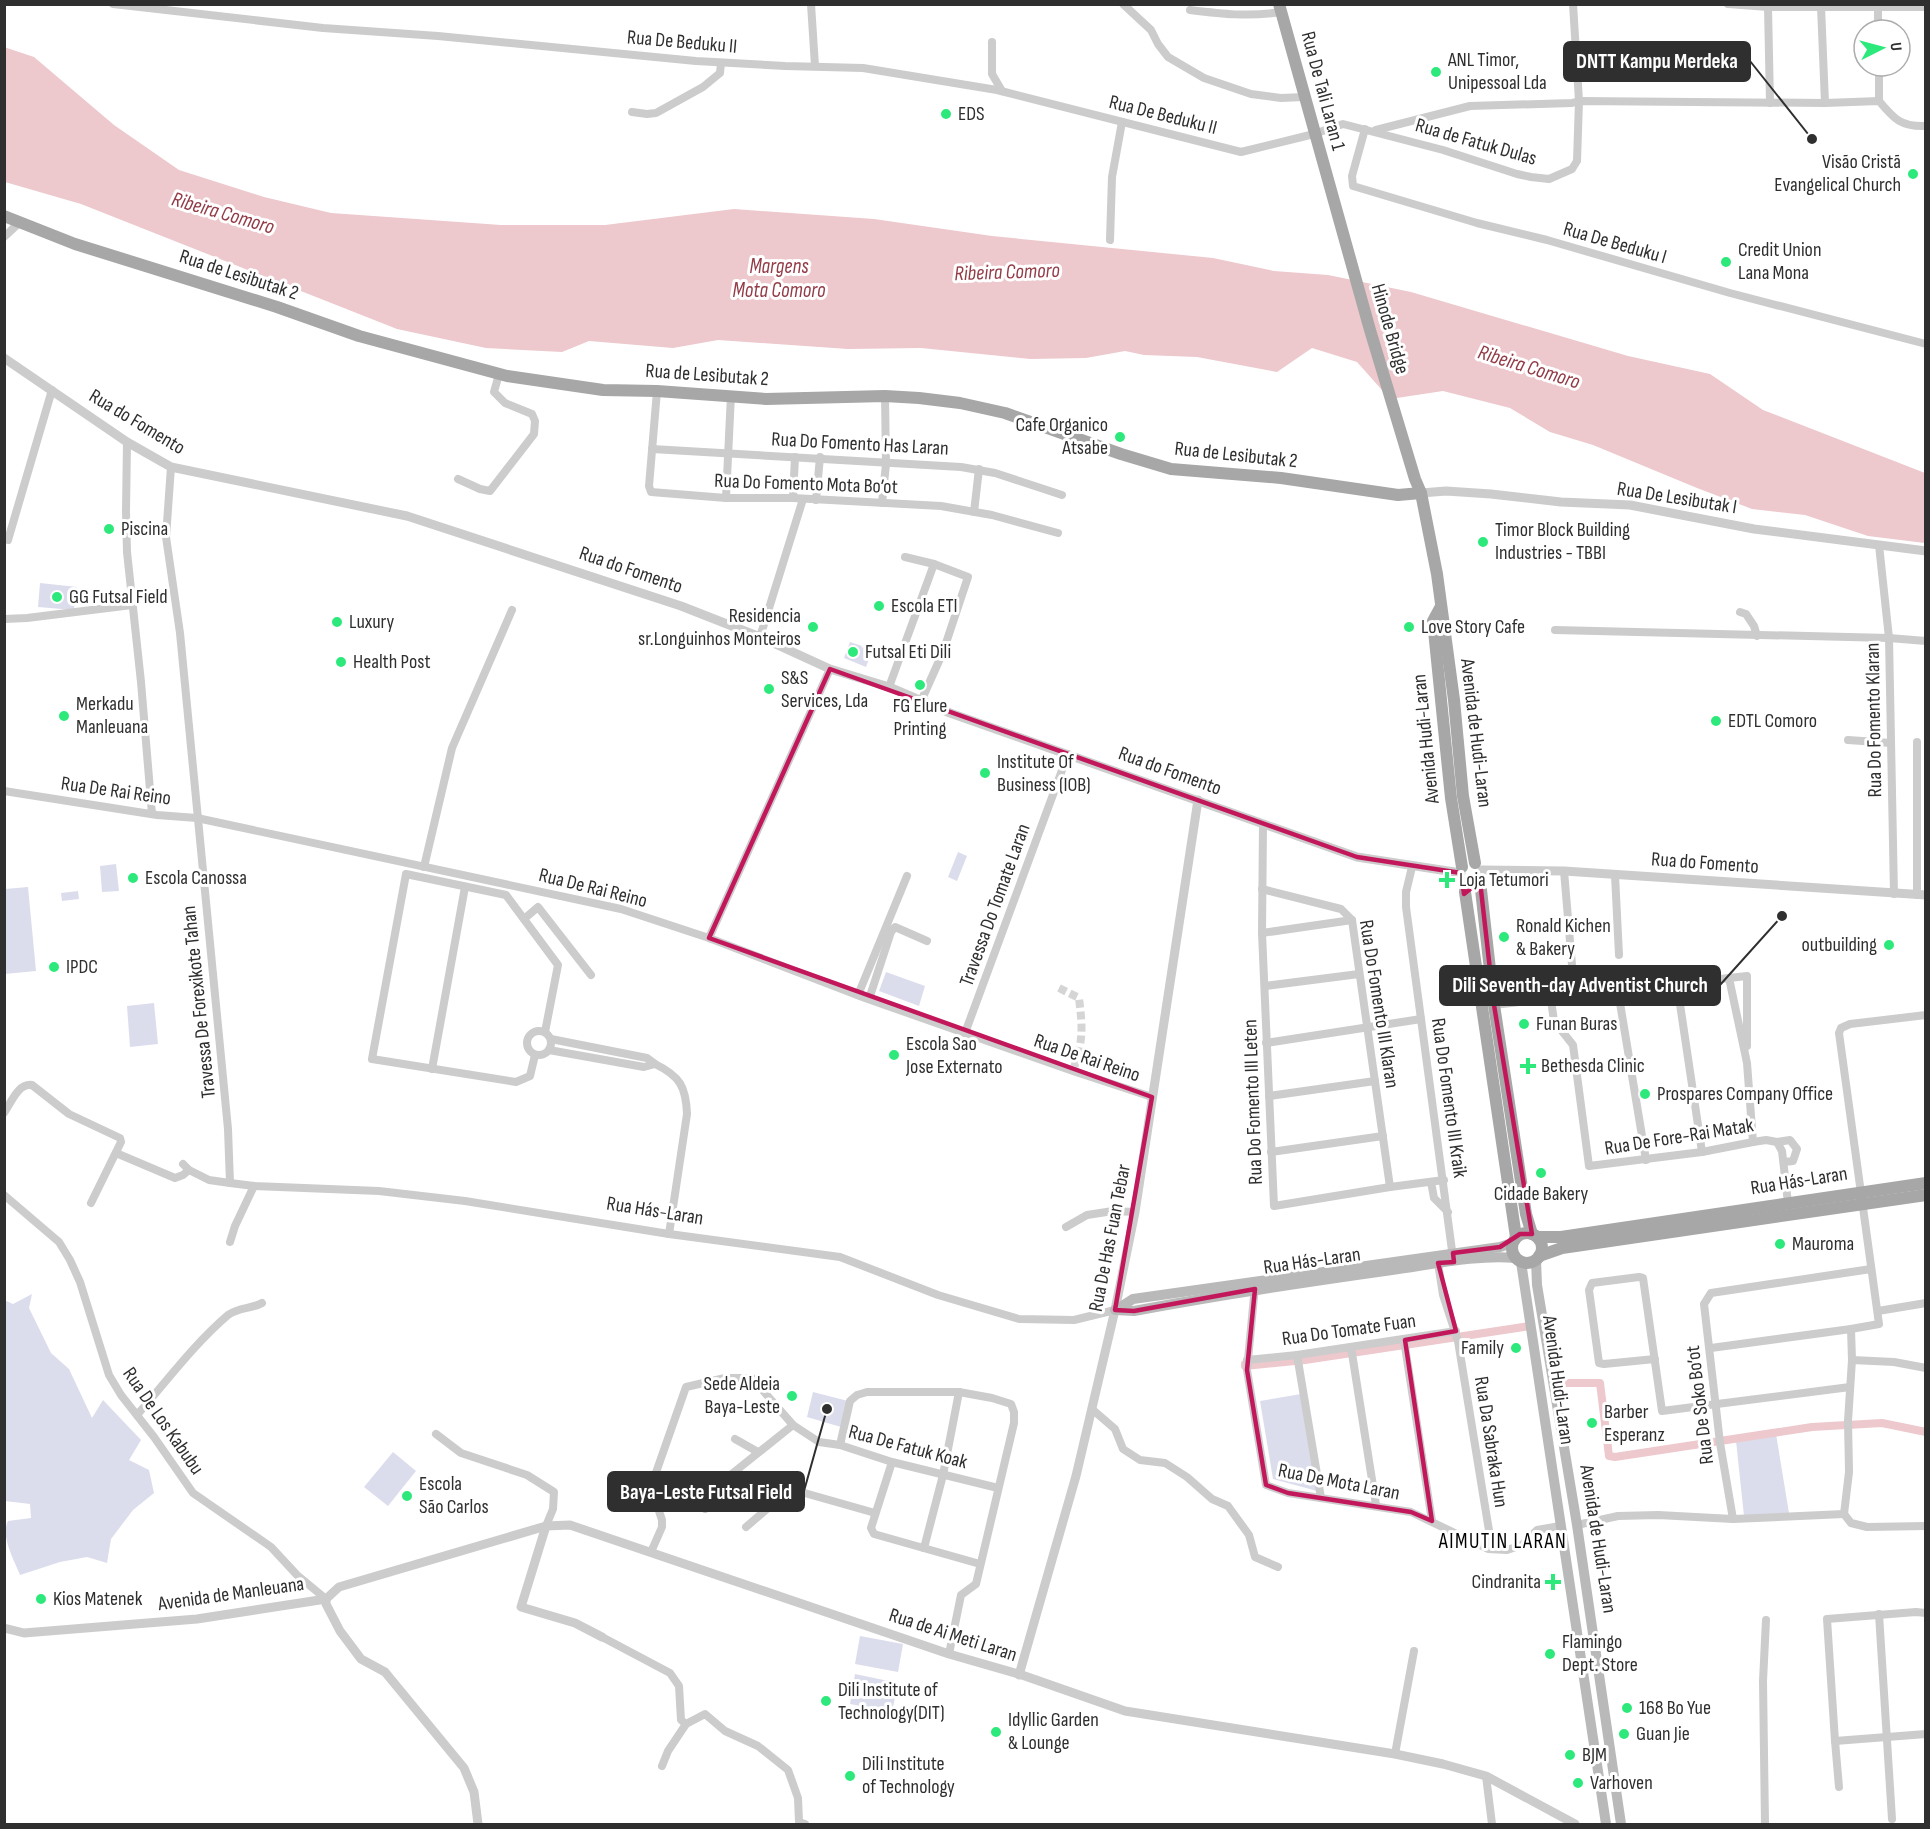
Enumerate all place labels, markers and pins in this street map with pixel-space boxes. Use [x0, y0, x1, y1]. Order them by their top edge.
callout: DNTT Kampu Merdeka [1564, 42, 1750, 81]
place label: ANL Timor, Unipessoal Lda [1447, 48, 1547, 95]
marker: ANL Timor, Unipessoal Lda [1429, 65, 1443, 79]
place label: EDS [958, 102, 985, 126]
marker: EDS [939, 107, 953, 121]
place label: Visão Cristã Evangelical Church [1774, 150, 1901, 197]
marker: Visão Cristã Evangelical Church [1906, 167, 1920, 181]
place label: Credit Union Lana Mona [1738, 238, 1821, 285]
marker: Credit Union Lana Mona [1719, 255, 1733, 269]
place label: Cafe Organico Atsabe [1015, 413, 1108, 460]
marker: Cafe Organico Atsabe [1113, 430, 1127, 444]
place label: Piscina [121, 517, 168, 541]
place label: Timor Block Building Industries - TBBI [1495, 518, 1630, 565]
marker: Piscina [102, 522, 116, 536]
marker: Timor Block Building Industries - TBBI [1476, 535, 1490, 549]
place label: GG Futsal Field [69, 585, 168, 609]
marker: GG Futsal Field [50, 590, 64, 604]
place label: Escola ETI [891, 594, 958, 618]
marker: Escola ETI [872, 599, 886, 613]
place label: Residencia sr.Longuinhos Monteiros [638, 604, 801, 651]
place label: Luxury [349, 610, 394, 634]
marker: Luxury [330, 615, 344, 629]
place label: Love Story Cafe [1421, 615, 1525, 639]
marker: Residencia sr.Longuinhos Monteiros [806, 620, 820, 634]
marker: Love Story Cafe [1402, 620, 1416, 634]
place label: Futsal Eti Dili [865, 640, 951, 664]
marker: Futsal Eti Dili [846, 645, 860, 659]
place label: Health Post [353, 650, 430, 674]
marker: Health Post [334, 655, 348, 669]
place label: S&S Services, Lda [781, 666, 868, 713]
marker: FG Elure Printing [913, 678, 927, 692]
marker: S&S Services, Lda [762, 682, 776, 696]
place label: Merkadu Manleuana [76, 692, 148, 739]
place label: FG Elure Printing [893, 694, 947, 741]
marker: Merkadu Manleuana [57, 709, 71, 723]
place label: EDTL Comoro [1728, 709, 1817, 733]
marker: EDTL Comoro [1709, 714, 1723, 728]
place label: Institute Of Business (IOB) [997, 750, 1091, 797]
marker: Institute Of Business (IOB) [978, 766, 992, 780]
place label: Escola Canossa [145, 866, 247, 890]
place label: Loja Tetumori [1459, 868, 1549, 892]
marker: Escola Canossa [126, 871, 140, 885]
marker: Loja Tetumori [1440, 873, 1454, 887]
place label: Ronald Kichen & Bakery [1516, 914, 1611, 961]
marker: Ronald Kichen & Bakery [1497, 930, 1511, 944]
place label: outbuilding [1802, 933, 1877, 957]
marker: outbuilding [1882, 938, 1896, 952]
place label: IPDC [66, 955, 98, 979]
marker: IPDC [47, 960, 61, 974]
callout: Dili Seventh-day Adventist Church [1440, 966, 1720, 1005]
place label: Funan Buras [1536, 1012, 1617, 1036]
marker: Funan Buras [1517, 1017, 1531, 1031]
place label: Escola Sao Jose Externato [905, 1032, 1003, 1079]
marker: Escola Sao Jose Externato [887, 1048, 901, 1062]
place label: Bethesda Clinic [1541, 1054, 1645, 1078]
marker: Bethesda Clinic [1519, 1057, 1537, 1075]
place label: Prospares Company Office [1657, 1082, 1833, 1106]
marker: Prospares Company Office [1638, 1087, 1652, 1101]
marker: Cidade Bakery [1534, 1166, 1548, 1180]
place label: Cidade Bakery [1494, 1182, 1589, 1206]
place label: Mauroma [1792, 1232, 1854, 1256]
marker: Mauroma [1773, 1237, 1787, 1251]
place label: Family [1461, 1336, 1504, 1360]
marker: Family [1509, 1341, 1523, 1355]
place label: Sede Aldeia Baya-Leste [704, 1372, 780, 1419]
marker: Sede Aldeia Baya-Leste [785, 1389, 799, 1403]
place label: Barber Esperanz [1604, 1400, 1665, 1447]
marker: Barber Esperanz [1585, 1416, 1599, 1430]
place label: Escola São Carlos [419, 1472, 489, 1519]
callout: Baya-Leste Futsal Field [608, 1472, 804, 1511]
marker: Escola São Carlos [400, 1489, 414, 1503]
place label: Cindranita [1472, 1570, 1541, 1594]
marker: Cindranita [1546, 1575, 1560, 1589]
place label: Kios Matenek [53, 1587, 143, 1611]
marker: Kios Matenek [34, 1592, 48, 1606]
place label: Flamingo Dept. Store [1562, 1630, 1638, 1677]
marker: Flamingo Dept. Store [1543, 1647, 1557, 1661]
place label: Dili Institute of Technology(DIT) [838, 1678, 945, 1725]
marker: Dili Institute of Technology(DIT) [819, 1694, 833, 1708]
place label: 168 Bo Yue [1639, 1696, 1711, 1720]
marker: 168 Bo Yue [1620, 1701, 1634, 1715]
place label: Idyllic Garden & Lounge [1008, 1708, 1099, 1755]
place label: Guan Jie [1636, 1722, 1690, 1746]
marker: Idyllic Garden & Lounge [989, 1725, 1003, 1739]
marker: Guan Jie [1617, 1727, 1631, 1741]
place label: BJM [1582, 1743, 1607, 1767]
marker: BJM [1563, 1748, 1577, 1762]
place label: Dili Institute of Technology [862, 1752, 955, 1799]
marker: Dili Institute of Technology [843, 1769, 857, 1783]
place label: Varhoven [1590, 1771, 1653, 1795]
marker: Varhoven [1571, 1776, 1585, 1790]

